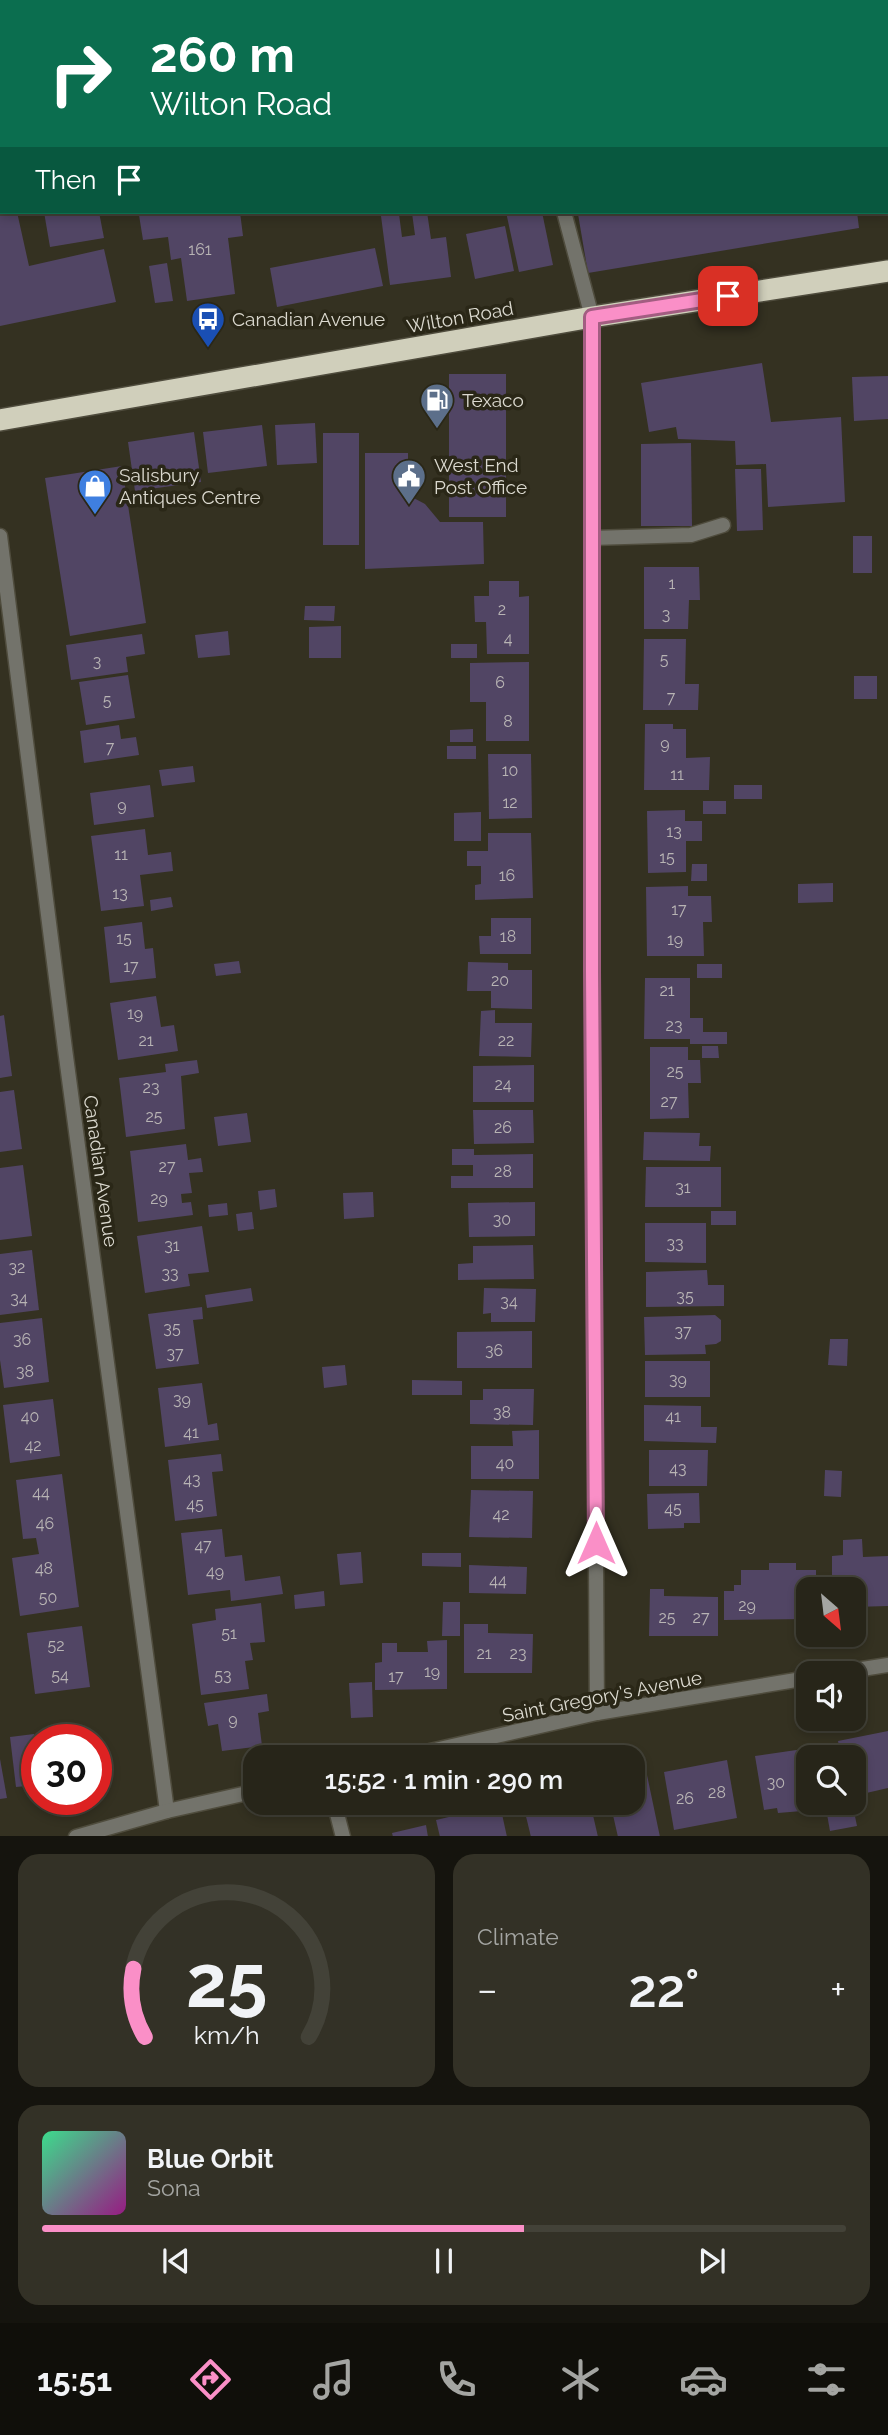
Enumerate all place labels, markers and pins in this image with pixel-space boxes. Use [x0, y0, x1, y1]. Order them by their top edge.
pin [698, 266, 758, 326]
bus stop icon: Canadian Avenue [189, 300, 227, 349]
place label: Canadian Avenue [232, 308, 385, 330]
fuel station icon: Texaco [418, 381, 456, 430]
place label: Texaco [462, 389, 524, 411]
place label: West End Post Office [434, 454, 527, 498]
public building icon: West End Post Office [390, 457, 428, 506]
place label: Salisbury Antiques Centre [119, 464, 261, 508]
shop icon: Salisbury Antiques Centre [76, 467, 114, 516]

